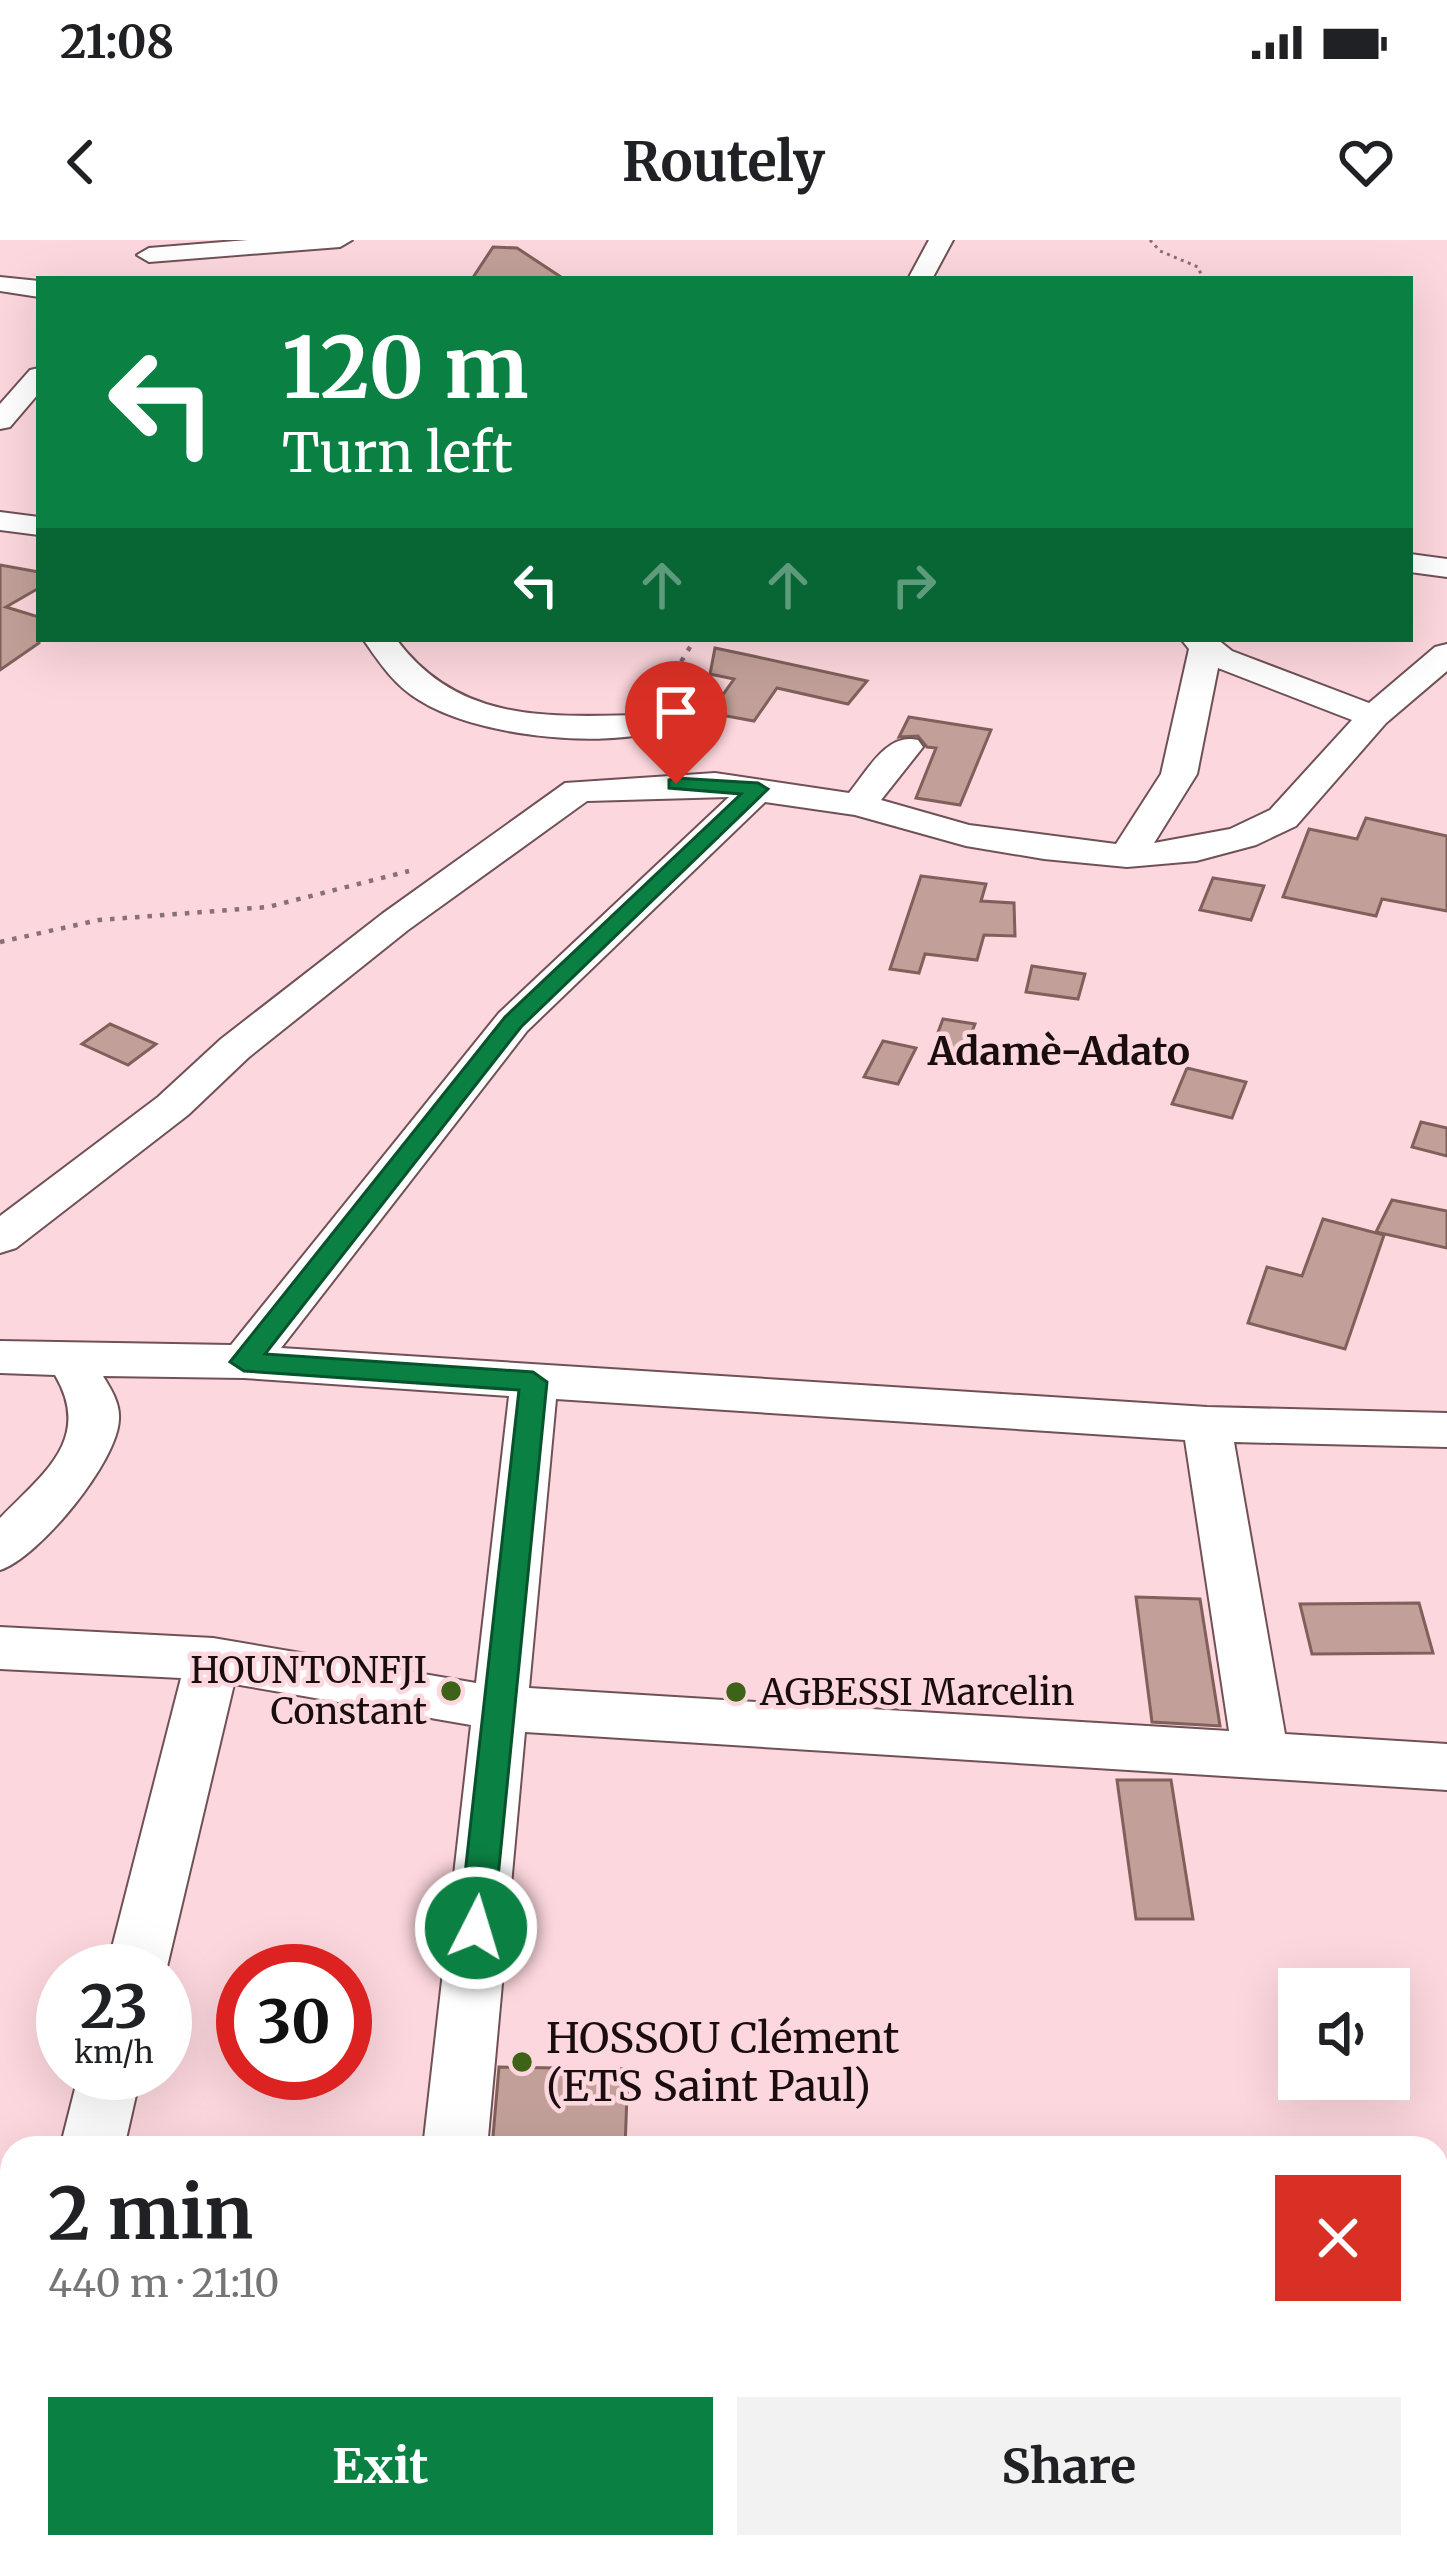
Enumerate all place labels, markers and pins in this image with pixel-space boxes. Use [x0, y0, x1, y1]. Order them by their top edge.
pin [625, 661, 727, 784]
place label: HOUNTONFJI Constant [190, 1648, 427, 1734]
place label: AGBESSI Marcelin [759, 1670, 1075, 1715]
marker: HOUNTONFJI Constant [438, 1678, 464, 1704]
marker: AGBESSI Marcelin [723, 1679, 749, 1705]
place label: HOSSOU Clément (ETS Saint Paul) [546, 2012, 899, 2112]
marker: HOSSOU Clément (ETS Saint Paul) [509, 2049, 535, 2075]

